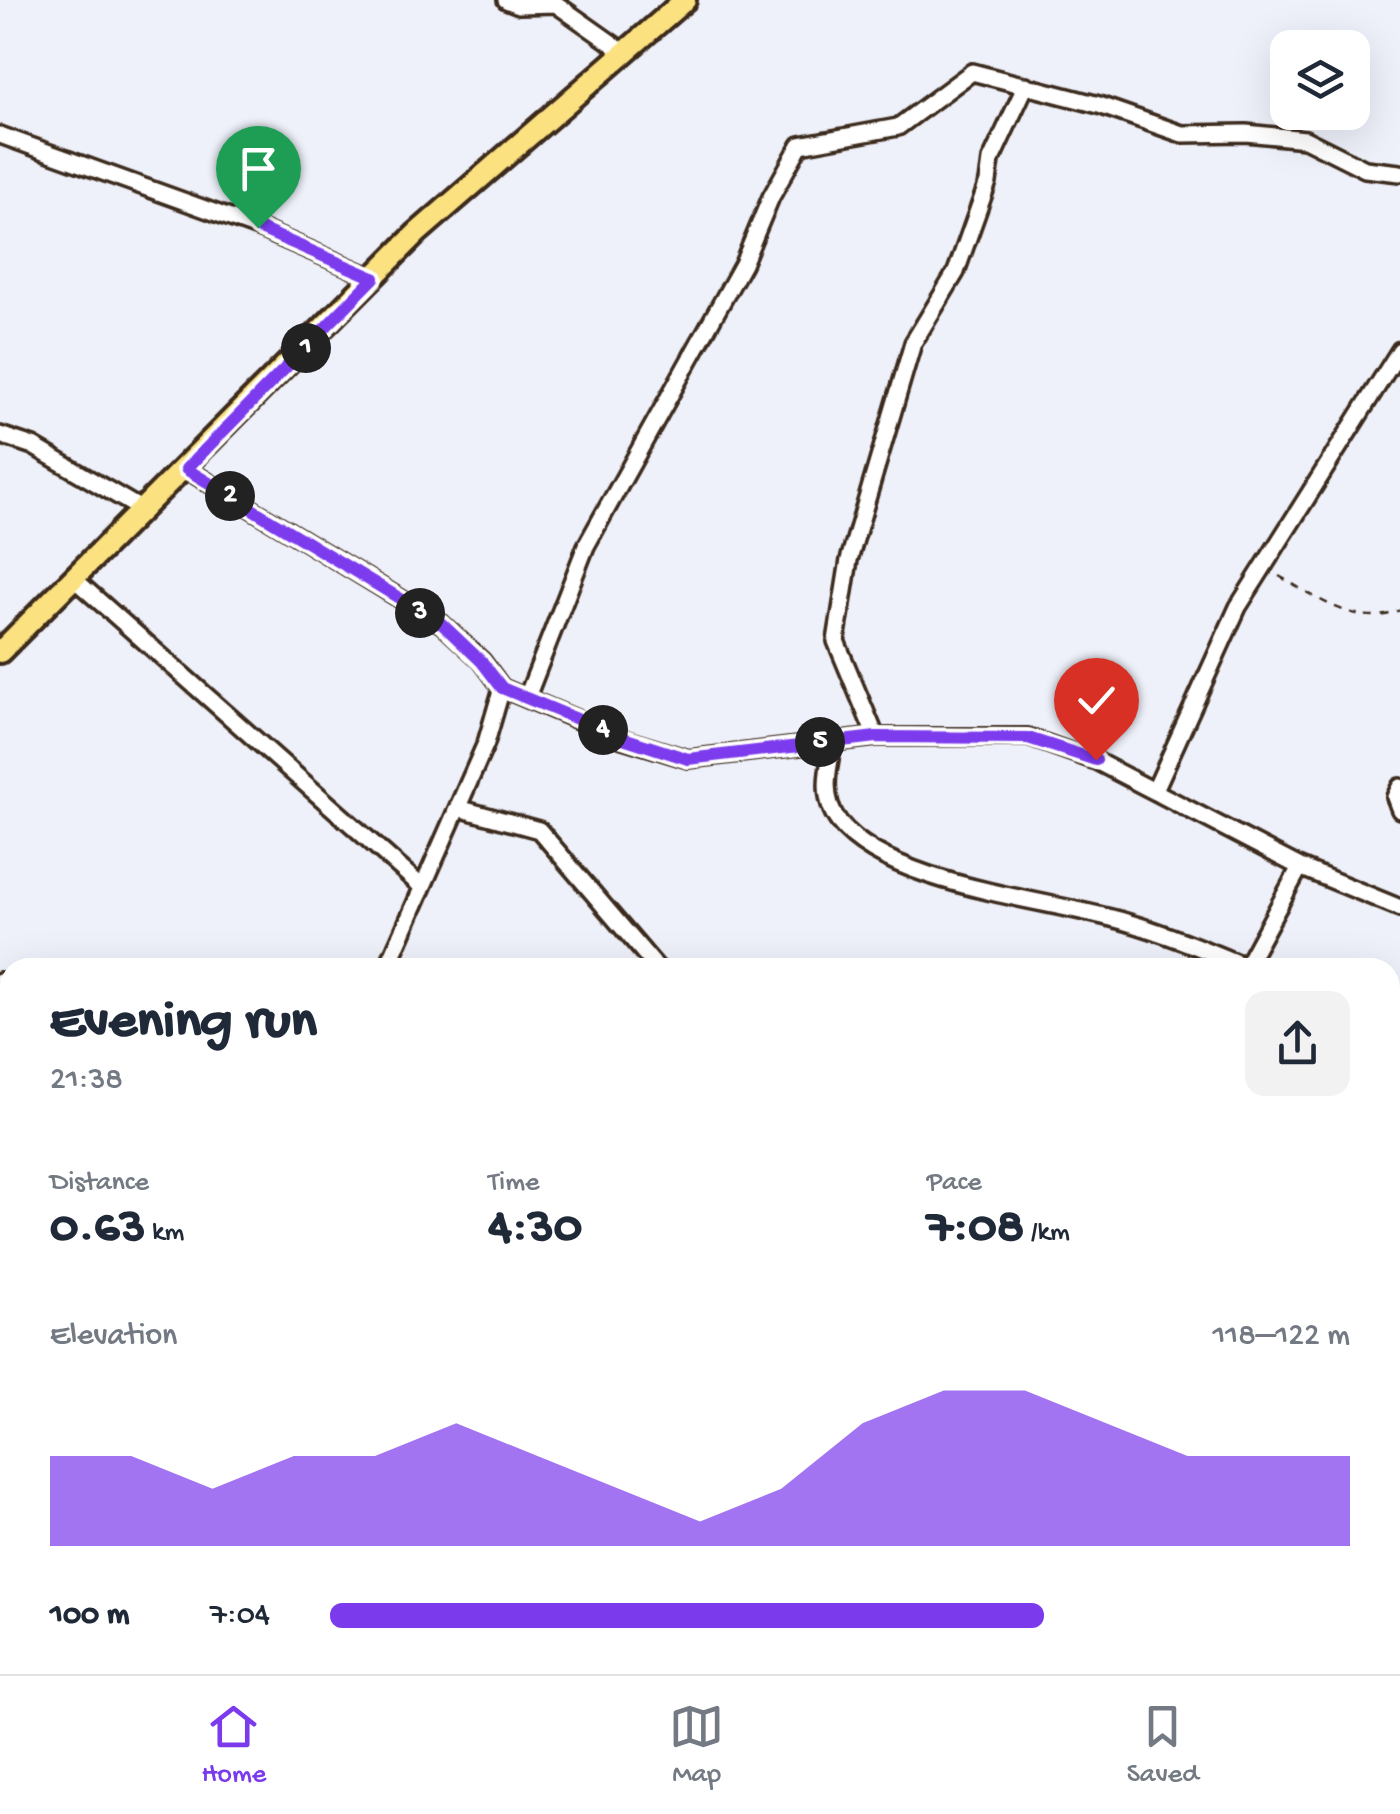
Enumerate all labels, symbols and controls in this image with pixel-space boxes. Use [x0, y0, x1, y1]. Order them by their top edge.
map controls [1270, 30, 1370, 130]
button: layers [1270, 30, 1370, 130]
pin [216, 126, 301, 229]
icon: arrive [231, 141, 286, 196]
pin: 1 [281, 323, 331, 373]
text: 1 [300, 331, 312, 364]
pin: 2 [205, 471, 255, 521]
text: 2 [223, 479, 237, 512]
pin: 3 [395, 588, 445, 638]
text: 3 [413, 596, 427, 629]
pin [1054, 658, 1139, 761]
icon: check [1069, 673, 1124, 728]
pin: 4 [578, 705, 628, 755]
text: 4 [596, 713, 610, 746]
pin: 5 [795, 717, 845, 767]
text: 5 [813, 725, 827, 758]
button: share [1245, 991, 1350, 1096]
text: Evening run [50, 992, 317, 1056]
text: 21:38 [50, 1062, 123, 1100]
text: Distance [50, 1167, 149, 1200]
text: Time [488, 1167, 540, 1200]
text: Pace [927, 1167, 982, 1200]
text: 0.63 [50, 1200, 145, 1259]
text: 4:30 [488, 1200, 582, 1259]
text: 7:08 [927, 1200, 1024, 1259]
text: km [145, 1217, 184, 1250]
text: /km [1024, 1217, 1070, 1250]
text: Elevation [50, 1318, 177, 1356]
text: 118–122 m [1212, 1318, 1350, 1356]
text: 100 m [50, 1597, 130, 1635]
text: 7:04 [210, 1597, 270, 1635]
tab: Home [201, 1699, 266, 1792]
tab: Map [669, 1699, 724, 1792]
tab: Saved [1127, 1699, 1199, 1792]

